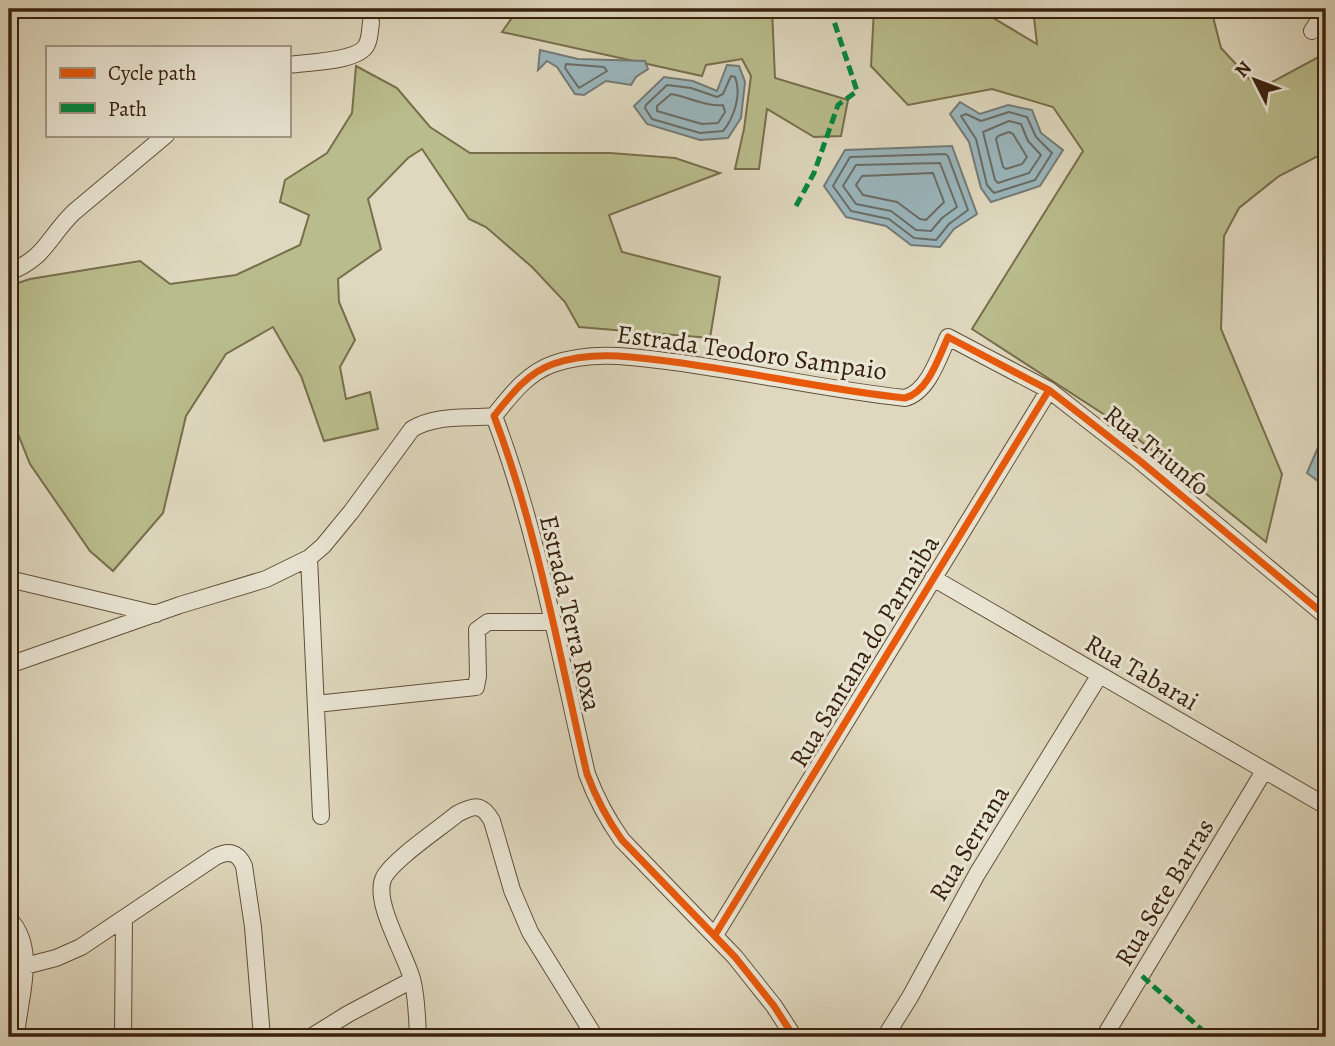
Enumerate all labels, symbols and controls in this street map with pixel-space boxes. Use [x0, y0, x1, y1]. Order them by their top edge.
legend [46, 46, 290, 136]
north arrow [1220, 46, 1290, 116]
text: N [1229, 55, 1258, 83]
text: Cycle path [108, 59, 197, 87]
text: Path [108, 95, 147, 123]
street label: Estrada Teodoro Sampaio [615, 316, 889, 389]
street label: Rua Triunfo [1097, 397, 1217, 504]
street label: Estrada Terra Roxa [531, 512, 610, 715]
street label: Rua Santana do Parnaiba [781, 529, 948, 774]
street label: Rua Tabarai [1078, 626, 1205, 719]
street label: Rua Serrana [921, 779, 1018, 908]
street label: Rua Sete Barras [1107, 812, 1222, 973]

